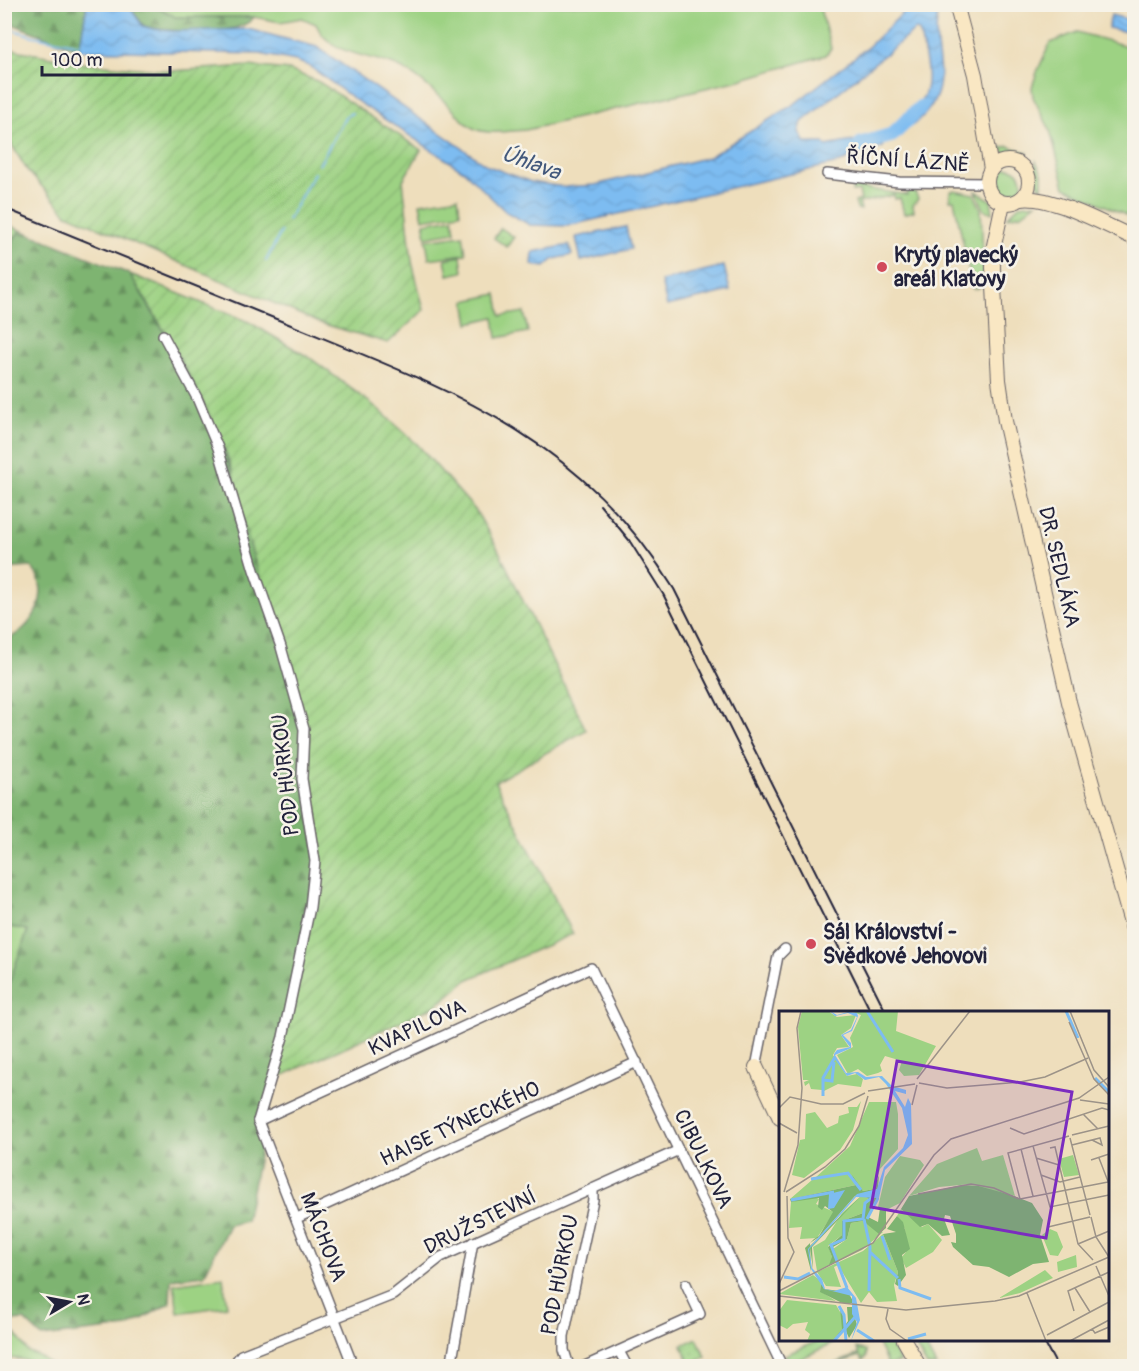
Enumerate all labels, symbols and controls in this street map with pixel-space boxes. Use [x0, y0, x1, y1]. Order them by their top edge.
scale bar [42, 39, 170, 77]
text: 100 m [51, 49, 103, 72]
water label: Úhlava [498, 139, 566, 187]
street label: ŘÍČNÍ LÁZNĚ [846, 142, 971, 179]
place label: Krytý plavecký areál Klatovy [894, 242, 1018, 293]
marker: Krytý plavecký areál Klatovy [875, 260, 889, 274]
street label: DR. SEDLÁKA [1032, 504, 1086, 630]
street label: POD HŮRKOU [265, 713, 306, 837]
place label: Sál Království - Svědkové Jehovovi [823, 919, 987, 970]
marker: Sál Království - Svědkové Jehovovi [804, 937, 818, 951]
street label: KVAPILOVA [364, 994, 470, 1062]
inset map [779, 1011, 1109, 1341]
street label: HAISE TÝNECKÉHO [376, 1075, 544, 1173]
street label: CIBULKOVA [667, 1105, 739, 1213]
street label: DRUŽSTEVNÍ [419, 1183, 541, 1261]
street label: MÁCHOVA [294, 1189, 352, 1285]
street label: POD HŮRKOU [534, 1212, 585, 1338]
north arrow [39, 1272, 99, 1332]
text: N [72, 1293, 94, 1307]

